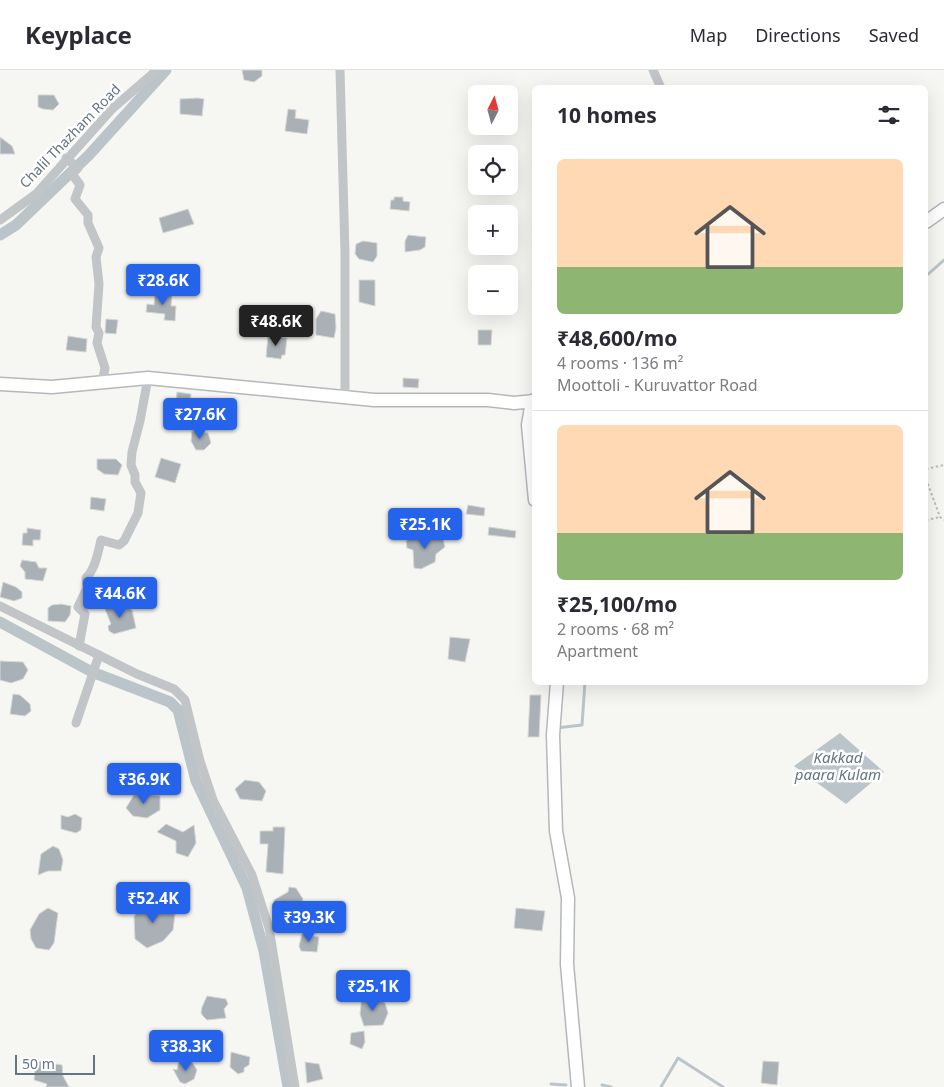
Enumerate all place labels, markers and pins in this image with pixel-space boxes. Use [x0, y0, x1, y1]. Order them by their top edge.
pin: ₹28.6K [122, 264, 204, 306]
pin: ₹48.6K [235, 304, 317, 347]
pin: ₹27.6K [159, 398, 241, 440]
pin: ₹25.1K [384, 508, 466, 550]
pin: ₹44.6K [79, 576, 161, 619]
pin: ₹36.9K [103, 762, 185, 805]
pin: ₹52.4K [112, 882, 194, 924]
pin: ₹39.3K [268, 900, 350, 943]
pin: ₹25.1K [332, 970, 414, 1012]
pin: ₹38.3K [145, 1030, 227, 1072]

